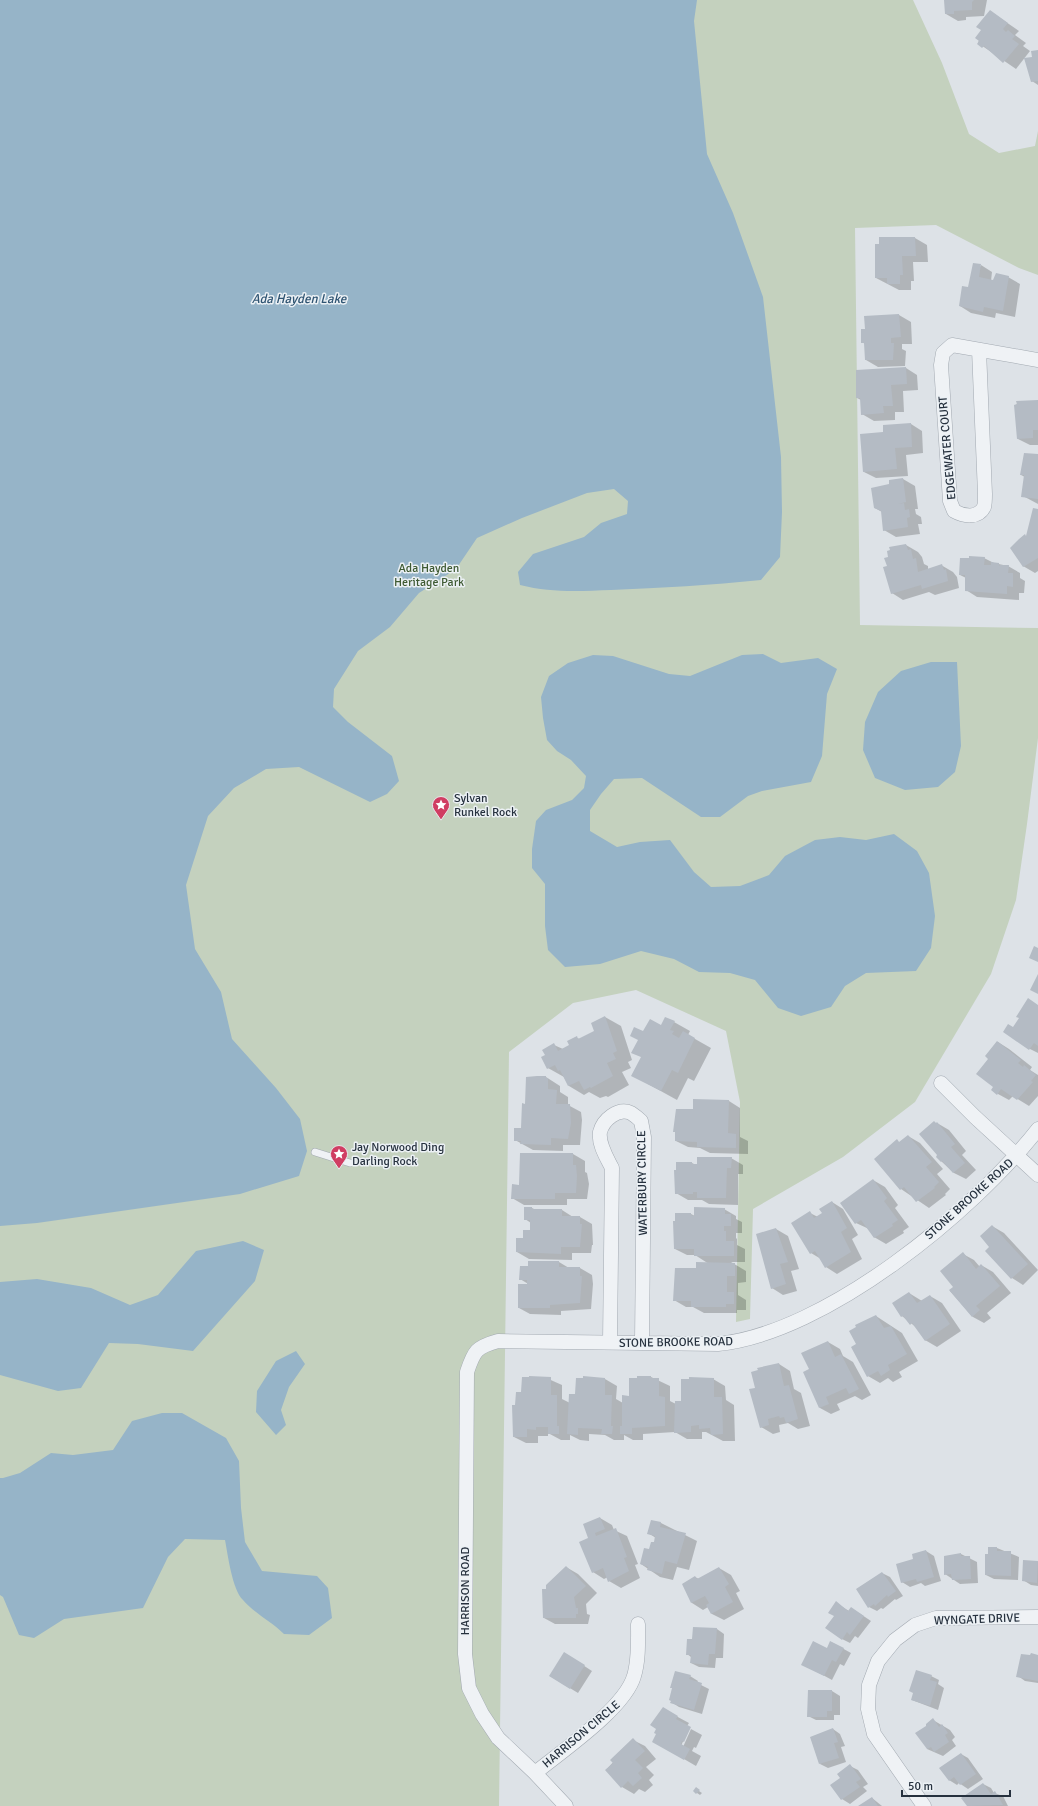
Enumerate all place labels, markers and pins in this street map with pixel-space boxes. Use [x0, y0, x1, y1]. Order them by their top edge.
place label: Sylvan Runkel Rock [454, 791, 517, 820]
place icon: Sylvan Runkel Rock [431, 795, 451, 820]
place label: Jay Norwood Ding Darling Rock [352, 1140, 444, 1169]
place icon: Jay Norwood Ding Darling Rock [329, 1144, 349, 1169]

